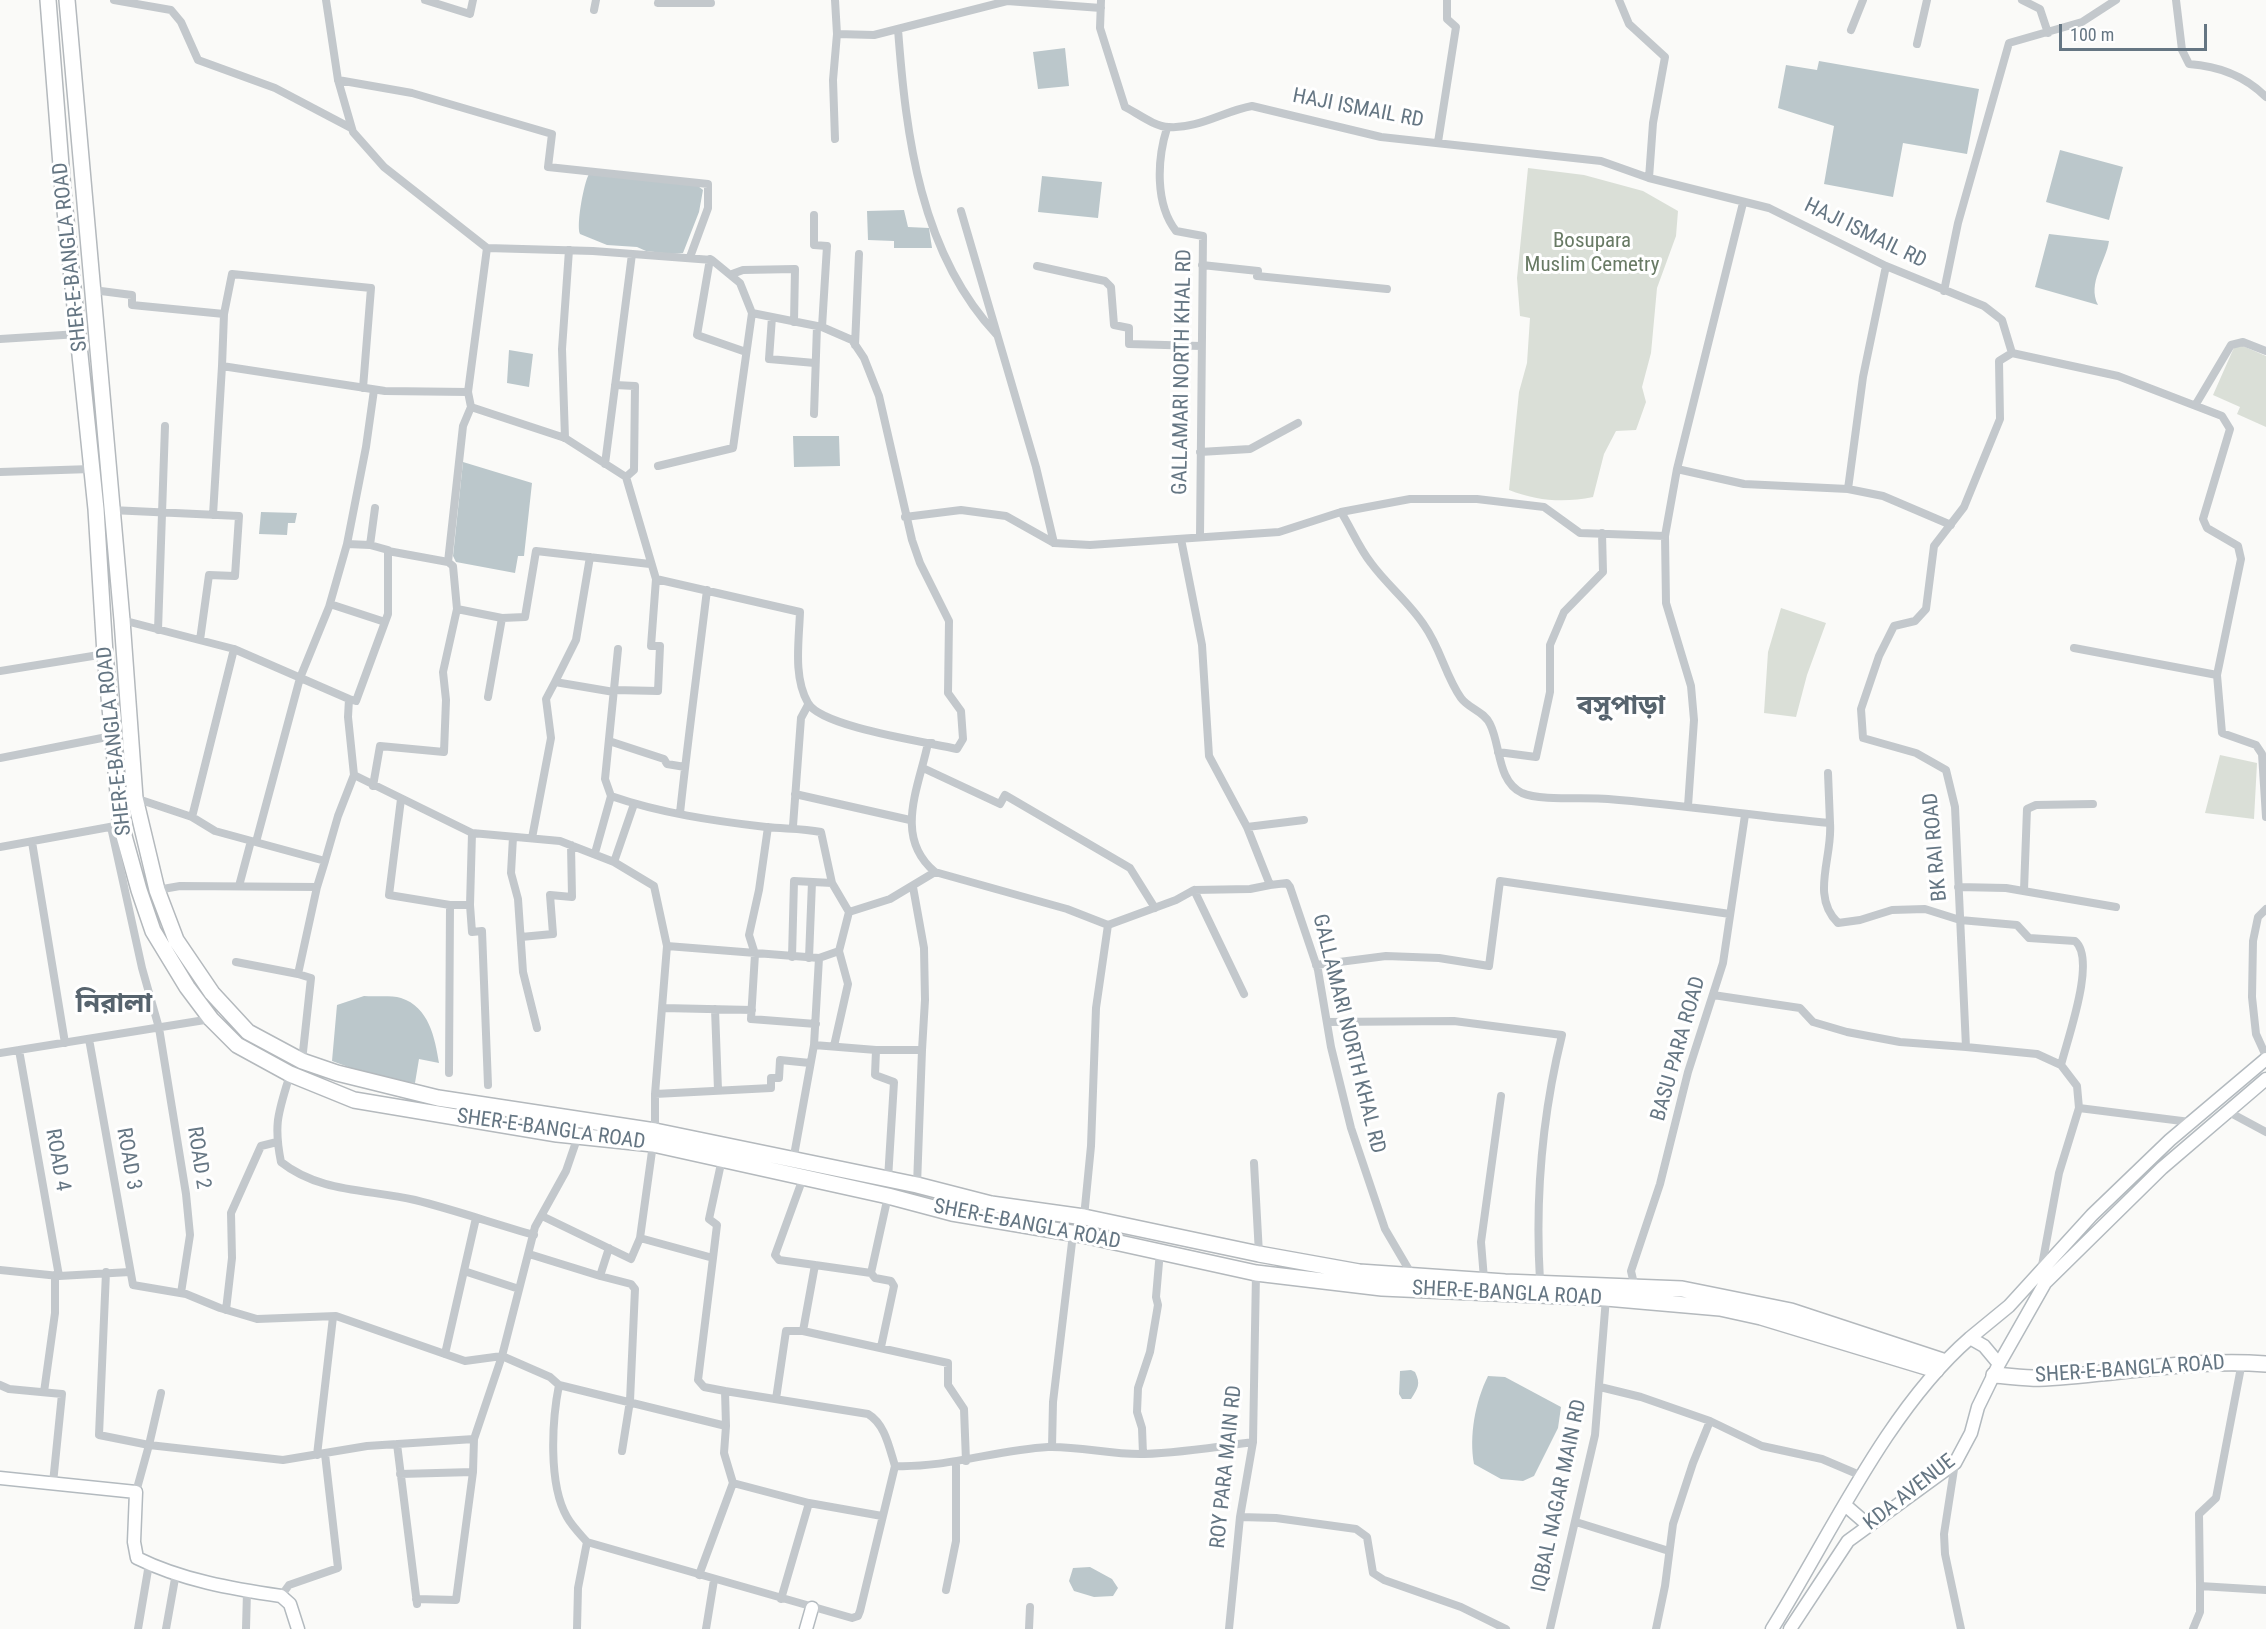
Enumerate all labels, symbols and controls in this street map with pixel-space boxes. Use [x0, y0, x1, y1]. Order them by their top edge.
scale bar [2062, 12, 2210, 50]
text: 100 m [2070, 24, 2114, 45]
street label: HAJI ISMAIL RD [1290, 84, 1426, 134]
street label: SHER-E-BANGLA ROAD [49, 161, 93, 353]
street label: HAJI ISMAIL RD [1800, 194, 1930, 274]
park label: Bosupara Muslim Cemetry [1525, 229, 1659, 279]
street label: GALLAMARI NORTH KHAL RD [1168, 249, 1198, 495]
street label: SHER-E-BANGLA ROAD [93, 645, 137, 837]
district label: বসুপাড়া [1577, 691, 1665, 723]
street label: BK RAI ROAD [1919, 792, 1953, 902]
street label: GALLAMARI NORTH KHAL RD [1306, 912, 1390, 1156]
street label: BASU PARA ROAD [1646, 974, 1712, 1124]
district label: নিরালা [76, 989, 152, 1021]
street label: SHER-E-BANGLA ROAD [455, 1104, 647, 1156]
street label: ROAD 2 [181, 1125, 215, 1191]
street label: ROAD 3 [110, 1126, 146, 1192]
street label: ROAD 4 [39, 1127, 75, 1193]
street label: SHER-E-BANGLA ROAD [931, 1194, 1123, 1256]
street label: SHER-E-BANGLA ROAD [1411, 1276, 1603, 1312]
street label: SHER-E-BANGLA ROAD [2034, 1351, 2226, 1389]
street label: ROY PARA MAIN RD [1206, 1384, 1248, 1550]
street label: IQBAL NAGAR MAIN RD [1527, 1397, 1593, 1595]
street label: KDA AVENUE [1859, 1450, 1961, 1536]

